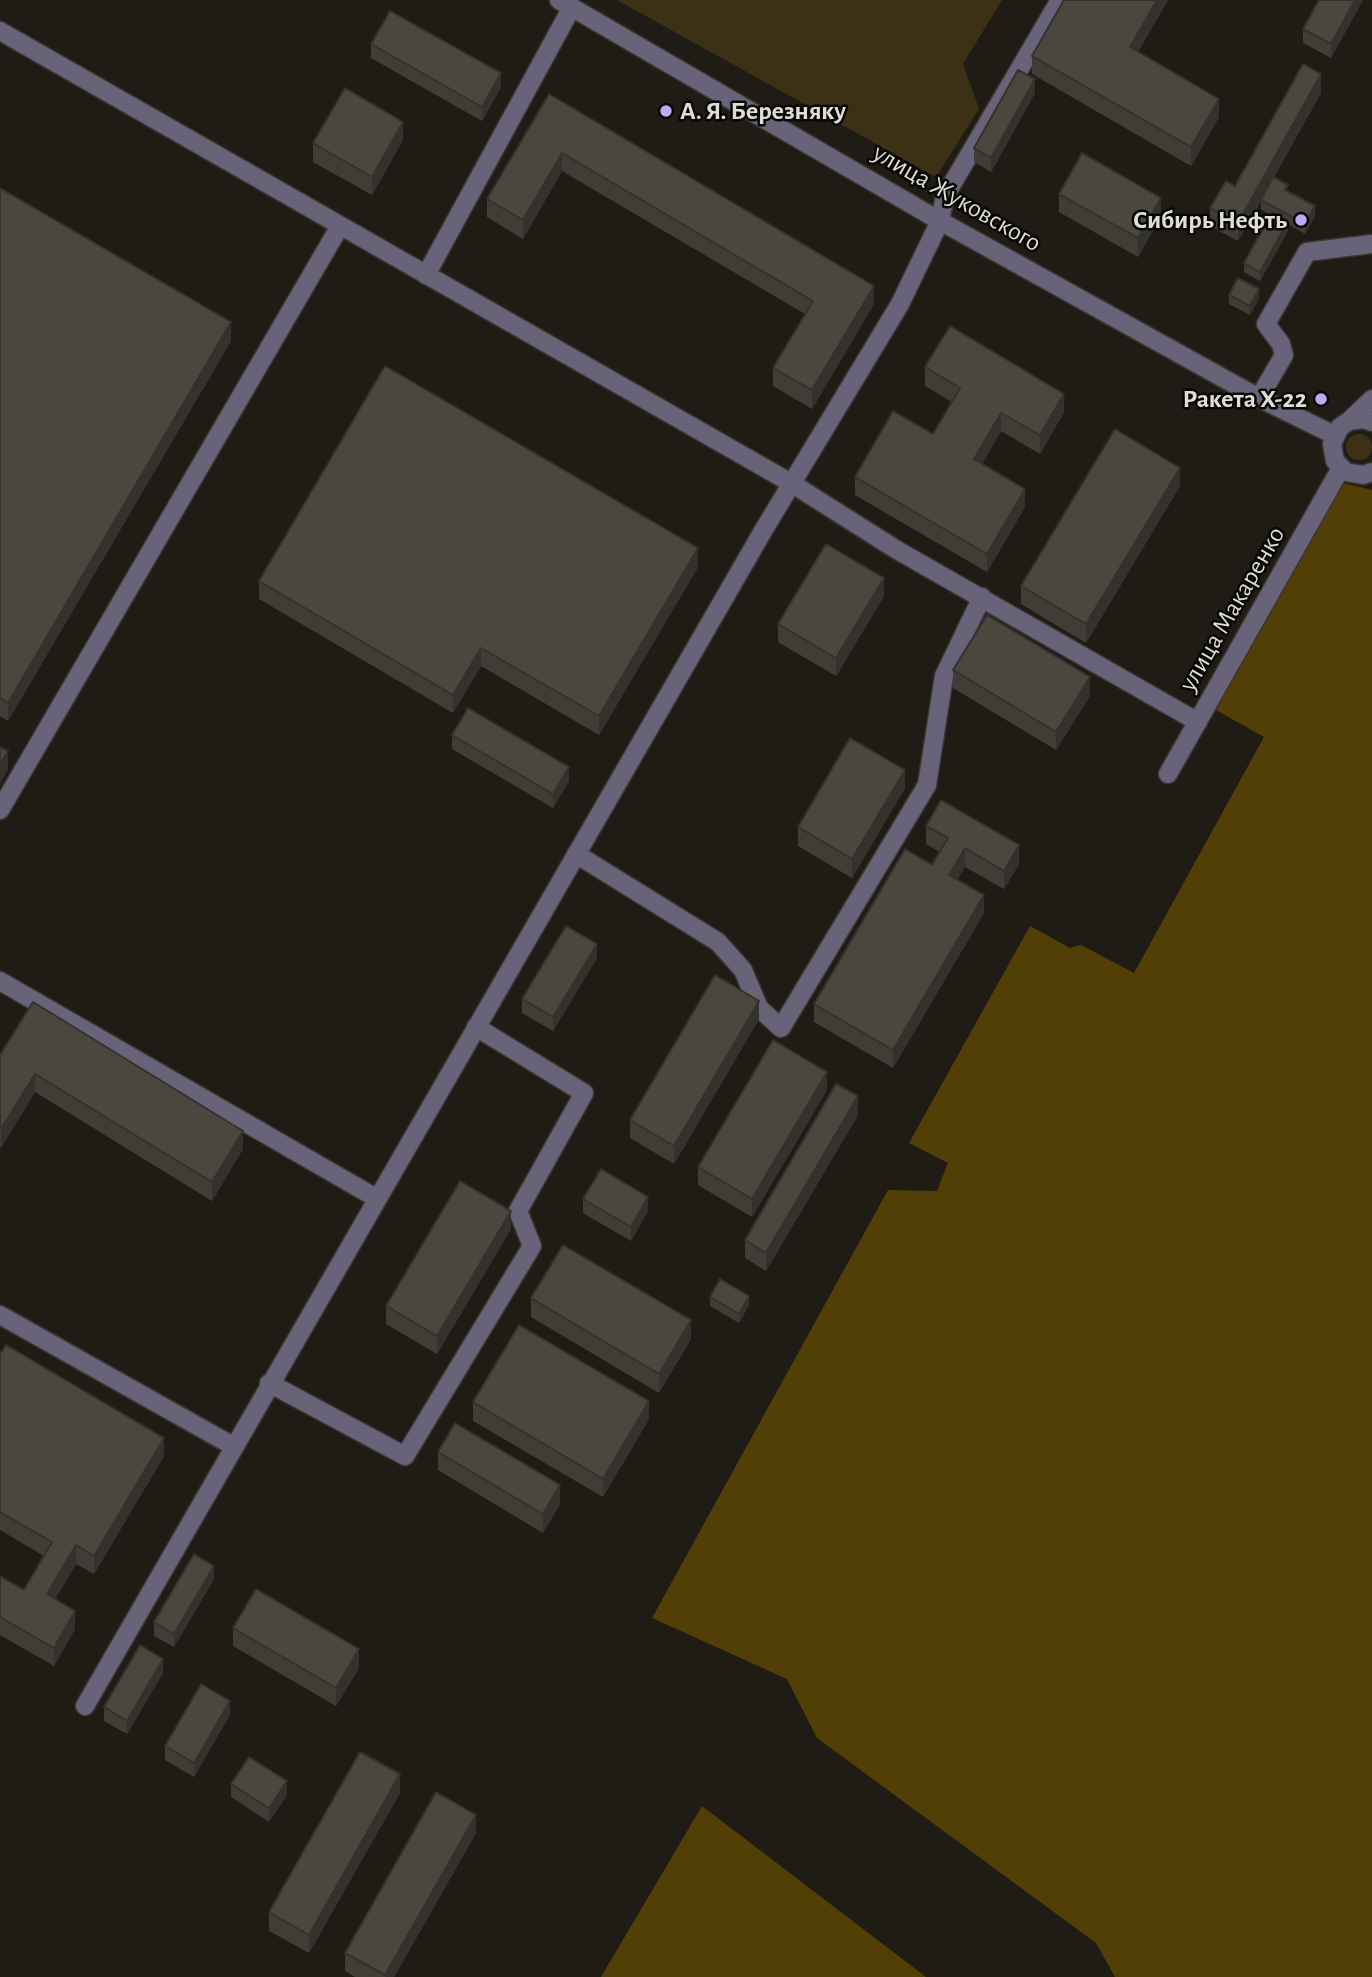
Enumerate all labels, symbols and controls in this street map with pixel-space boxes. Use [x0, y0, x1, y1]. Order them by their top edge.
place label: А. Я. Березняку [680, 95, 846, 127]
marker: А. Я. Березняку [658, 103, 674, 119]
street label: улица Жуковского [867, 137, 1047, 259]
place label: Сибирь Нефть [1133, 204, 1287, 236]
marker: Сибирь Нефть [1293, 212, 1309, 228]
place label: Ракета Х-22 [1182, 383, 1307, 415]
marker: Ракета Х-22 [1313, 391, 1329, 407]
street label: улица Макаренко [1172, 521, 1292, 697]

